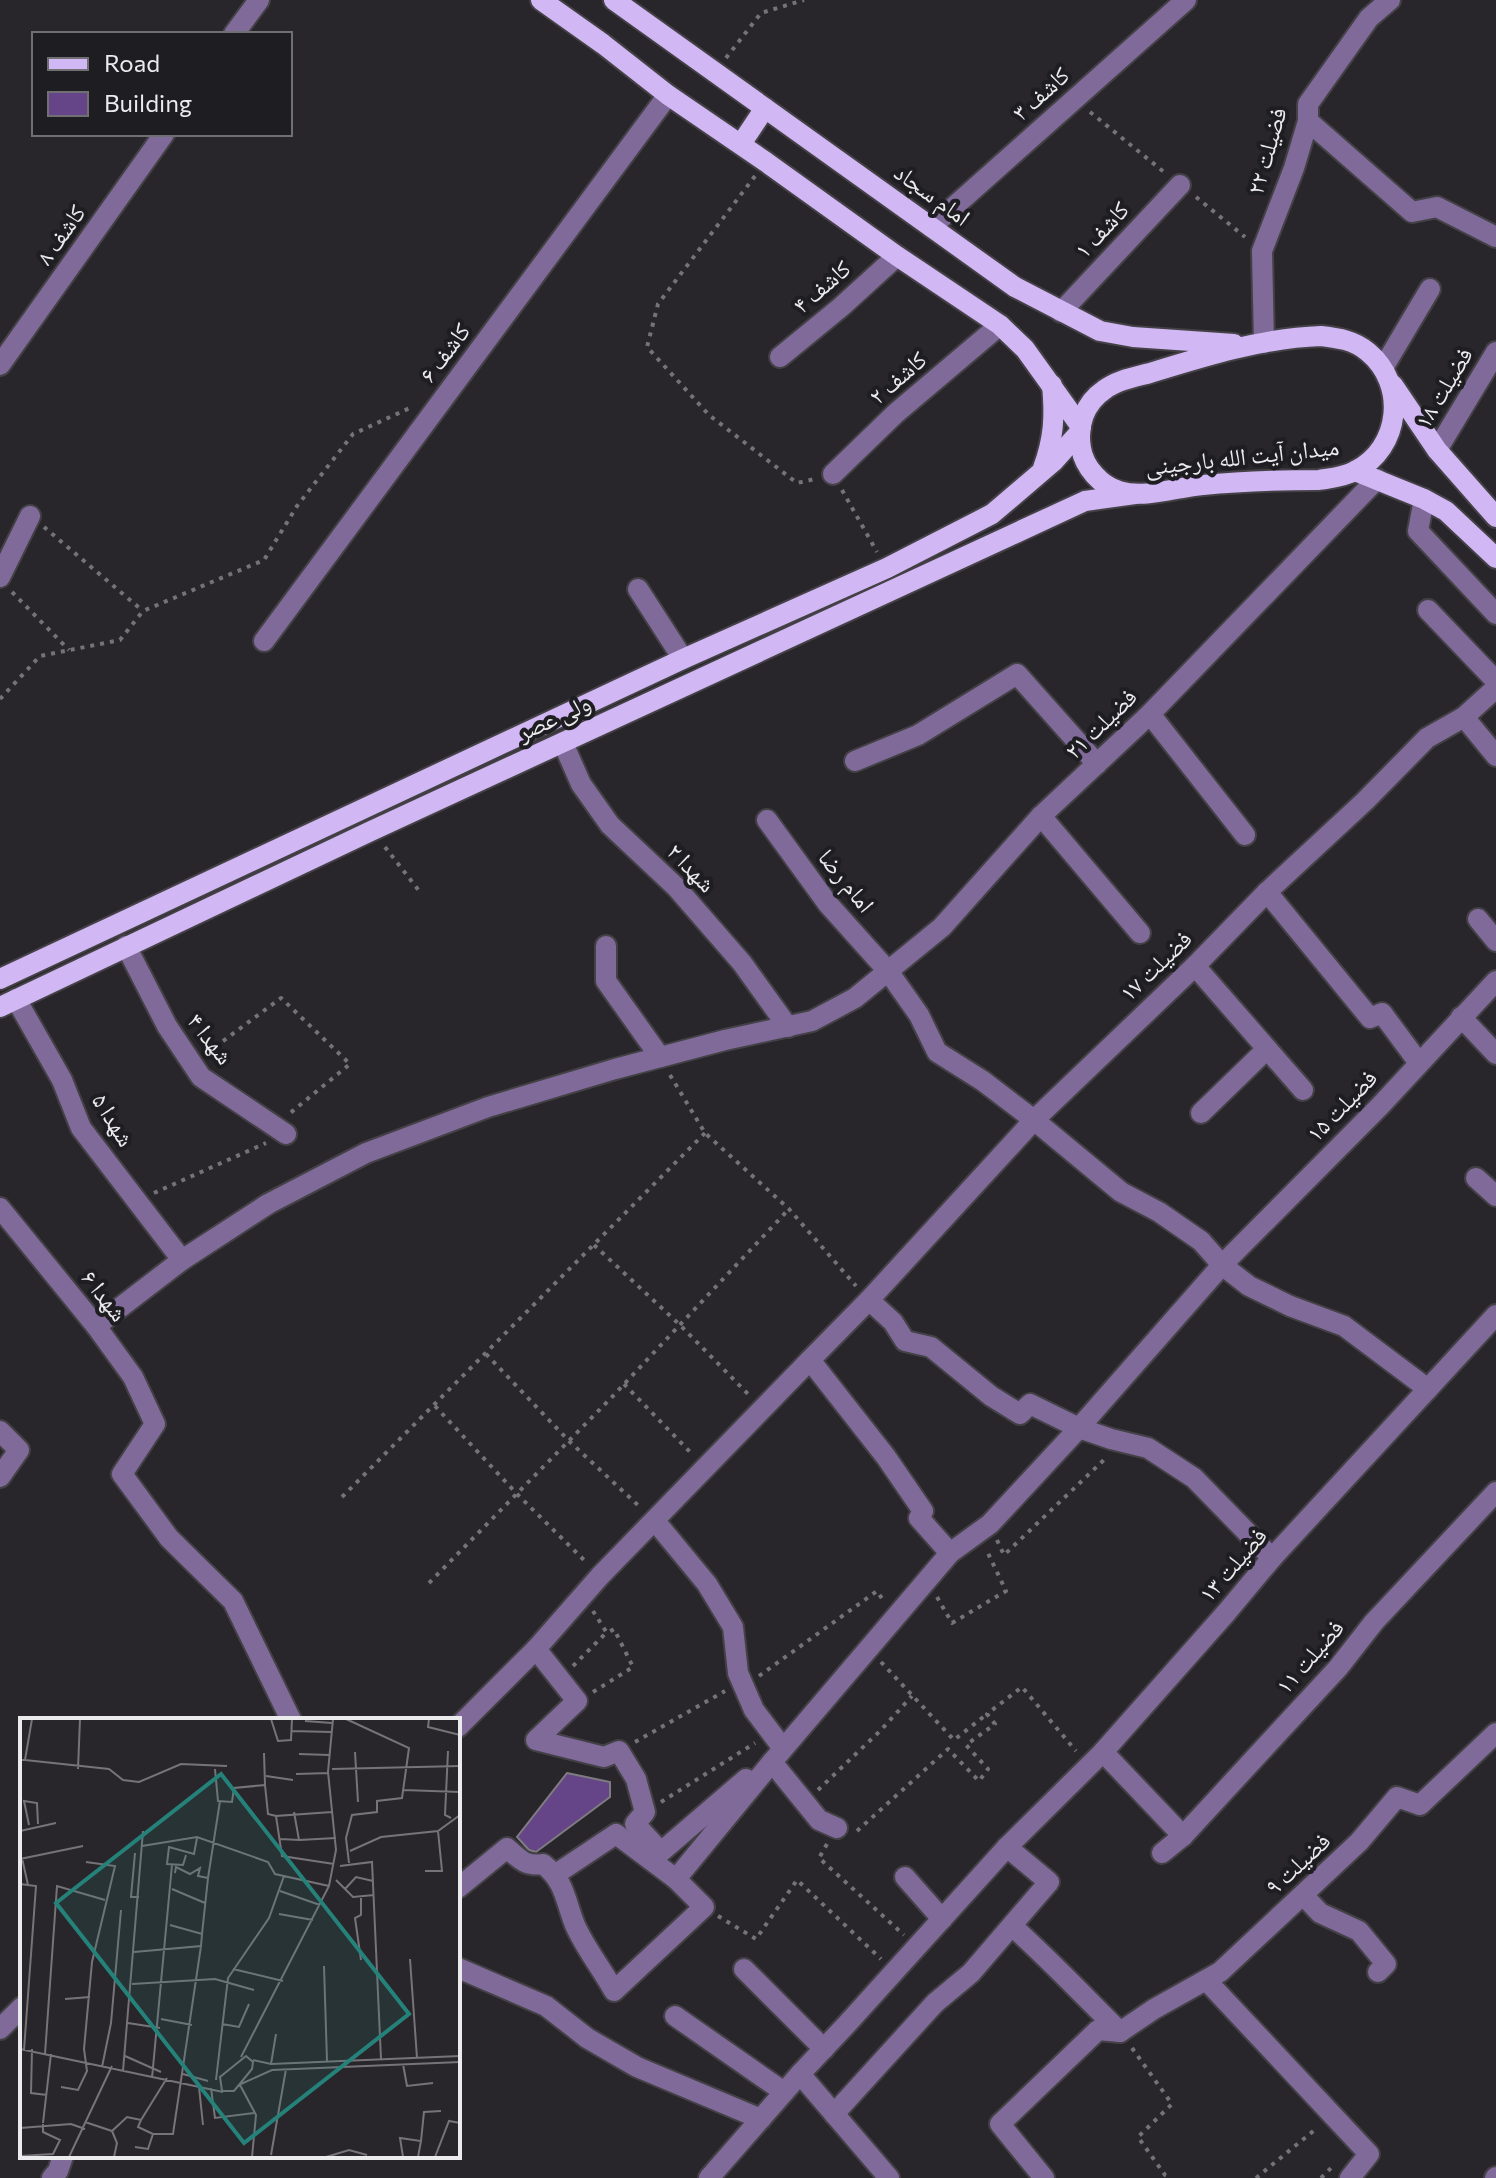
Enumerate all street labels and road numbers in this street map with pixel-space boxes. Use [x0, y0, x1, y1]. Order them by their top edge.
street label: کاشف ۳ [1005, 60, 1075, 126]
street label: فضیلت ۲۲ [1239, 104, 1292, 197]
street label: امام سجاد [887, 157, 977, 233]
street label: کاشف ۱ [1068, 195, 1134, 263]
street label: کاشف ۸ [29, 198, 91, 270]
street label: کاشف ۴ [786, 253, 856, 319]
street label: کاشف ۶ [412, 317, 476, 388]
street label: فضیلت ۱۸ [1407, 342, 1478, 433]
street label: کاشف ۲ [862, 344, 932, 410]
street label: میدان آیت الله بارجینی [1143, 431, 1340, 481]
street label: فضیلت ۲۱ [1058, 682, 1142, 765]
street label: ولی عصر [511, 687, 595, 748]
street label: شهدا ۲ [662, 836, 722, 898]
street label: امام رضا [811, 842, 881, 920]
street label: فضیلت ۱۷ [1113, 924, 1197, 1007]
street label: شهدا ۴ [182, 1007, 240, 1070]
street label: فضیلت ۱۵ [1300, 1063, 1383, 1147]
street label: شهدا ۵ [87, 1087, 142, 1151]
street label: شهدا ۶ [76, 1264, 134, 1327]
street label: فضیلت ۱۳ [1192, 1521, 1272, 1607]
street label: فضیلت ۱۱ [1269, 1613, 1349, 1699]
street label: فضیلت ۹ [1258, 1826, 1336, 1900]

